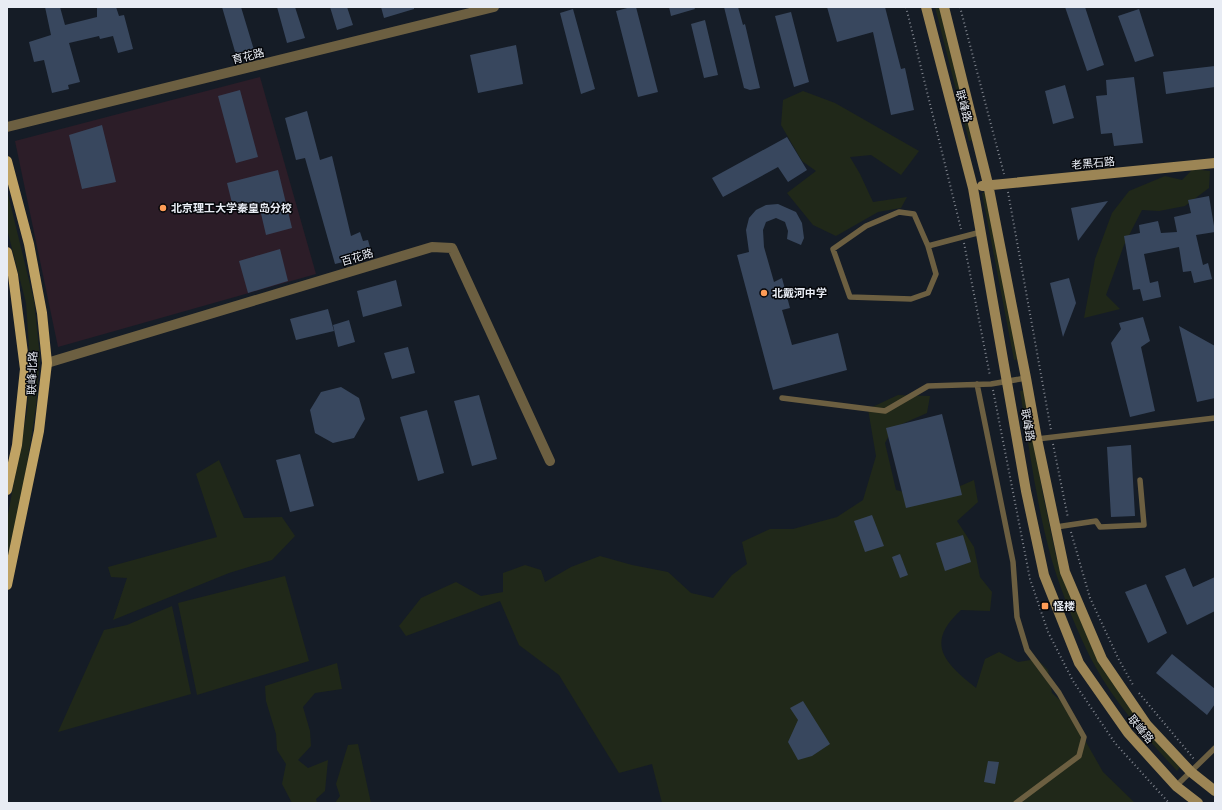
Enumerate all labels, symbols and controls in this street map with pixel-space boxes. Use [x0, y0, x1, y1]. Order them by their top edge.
street label: 育花路 [230, 45, 266, 67]
street label: 联峰路 [953, 88, 975, 124]
street label: 老黑石路 [1070, 154, 1116, 172]
place label: 北京理工大学秦皇岛分校 [171, 201, 292, 215]
marker: 北京理工大学秦皇岛分校 [158, 203, 168, 213]
street label: 百花路 [339, 245, 375, 269]
place label: 北戴河中学 [772, 286, 827, 300]
marker: 北戴河中学 [759, 288, 769, 298]
street label: 联峰北路 [24, 351, 40, 395]
street label: 联峰路 [1018, 408, 1038, 442]
place label: 怪楼 [1053, 599, 1075, 613]
marker: 怪楼 [1040, 601, 1050, 611]
street label: 联峰路 [1125, 712, 1157, 746]

